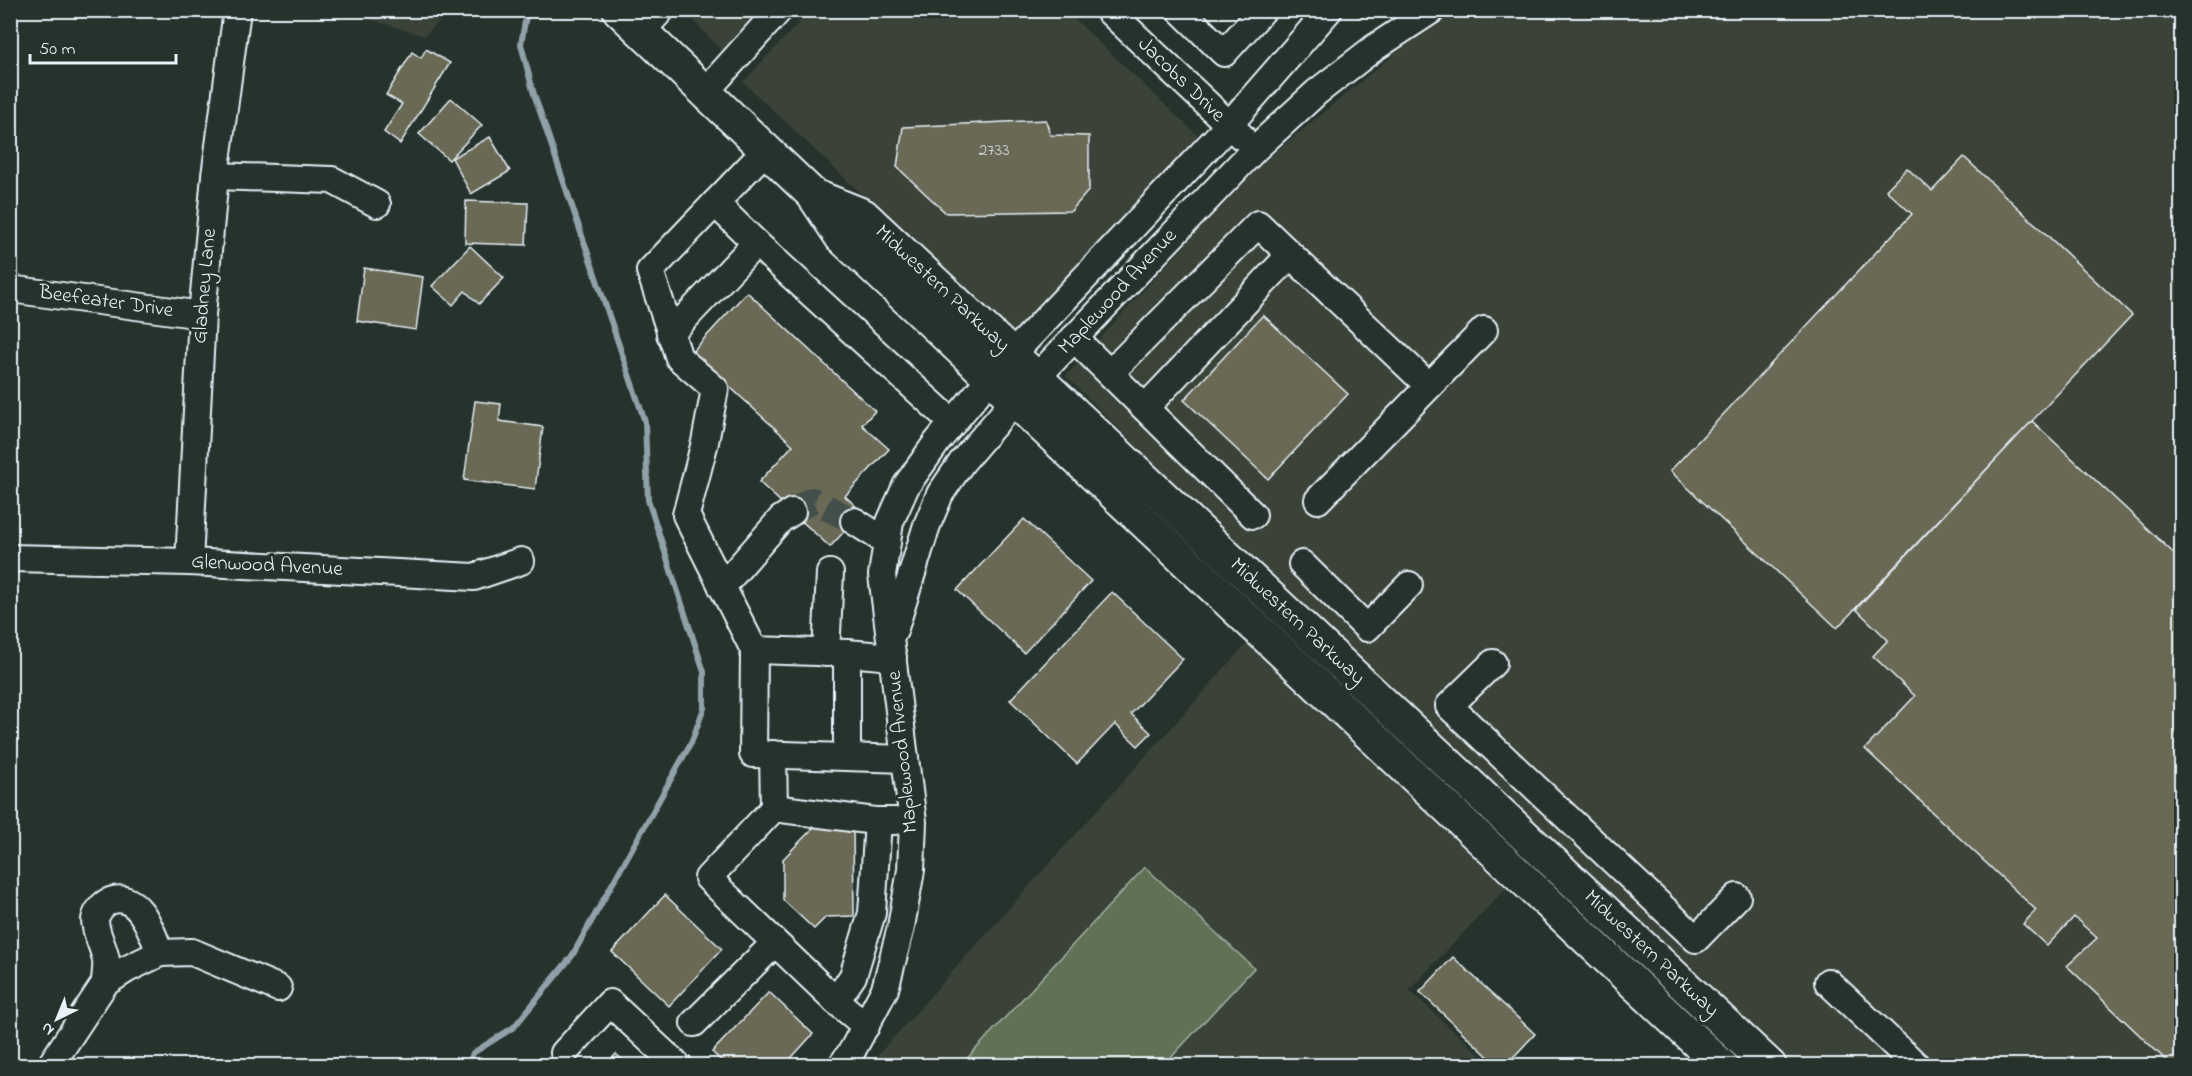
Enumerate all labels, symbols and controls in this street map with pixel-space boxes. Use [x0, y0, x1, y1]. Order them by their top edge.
scale bar [30, 27, 176, 65]
street label: Jacobs Drive [1130, 30, 1232, 130]
text: 50 m [39, 37, 76, 63]
house number: 2733 [978, 138, 1010, 164]
street label: Midwestern Parkway [866, 218, 1016, 361]
street label: Maplewood Avenue [1051, 222, 1185, 362]
street label: Gladney Lane [185, 227, 227, 345]
street label: Beefeater Drive [36, 278, 176, 326]
street label: Glenwood Avenue [190, 547, 344, 585]
street label: Midwestern Parkway [1221, 551, 1371, 694]
street label: Maplewood Avenue [879, 669, 926, 835]
street label: Midwestern Parkway [1575, 883, 1725, 1026]
north arrow [27, 989, 87, 1049]
text: N [36, 1016, 60, 1041]

